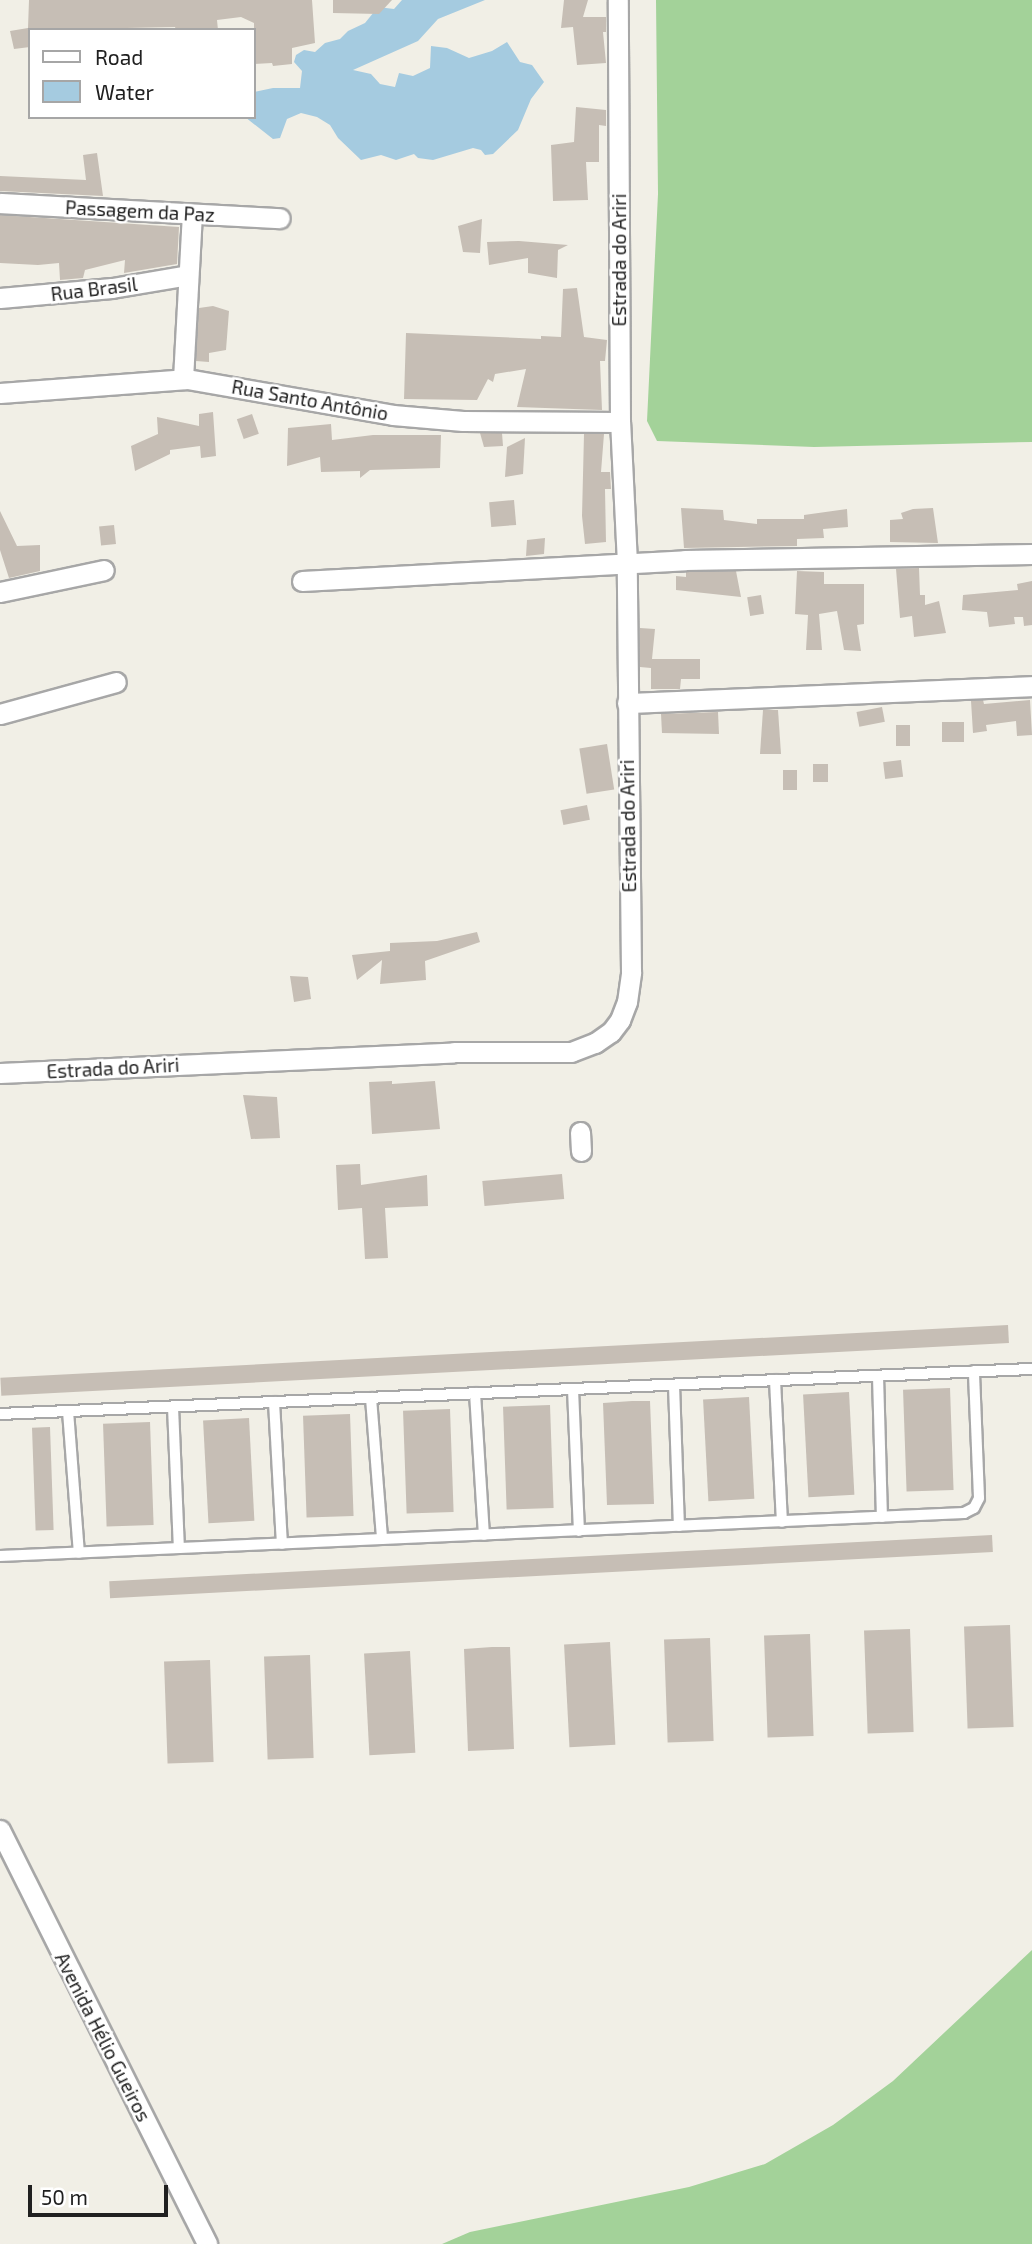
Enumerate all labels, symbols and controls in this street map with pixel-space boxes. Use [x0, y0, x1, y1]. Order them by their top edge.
legend [28, 28, 256, 119]
text: Road [95, 44, 143, 69]
text: Water [95, 79, 154, 104]
street label: Estrada do Ariri [608, 193, 630, 327]
street label: Passagem da Paz [65, 196, 215, 226]
street label: Rua Brasil [49, 272, 139, 306]
street label: Rua Santo Antônio [230, 375, 390, 425]
street label: Estrada do Ariri [615, 759, 641, 893]
street label: Estrada do Ariri [46, 1053, 180, 1083]
street label: Avenida Hélio Gueiros [50, 1949, 156, 2125]
scale bar [32, 2170, 172, 2214]
text: 50 m [41, 2184, 88, 2209]

